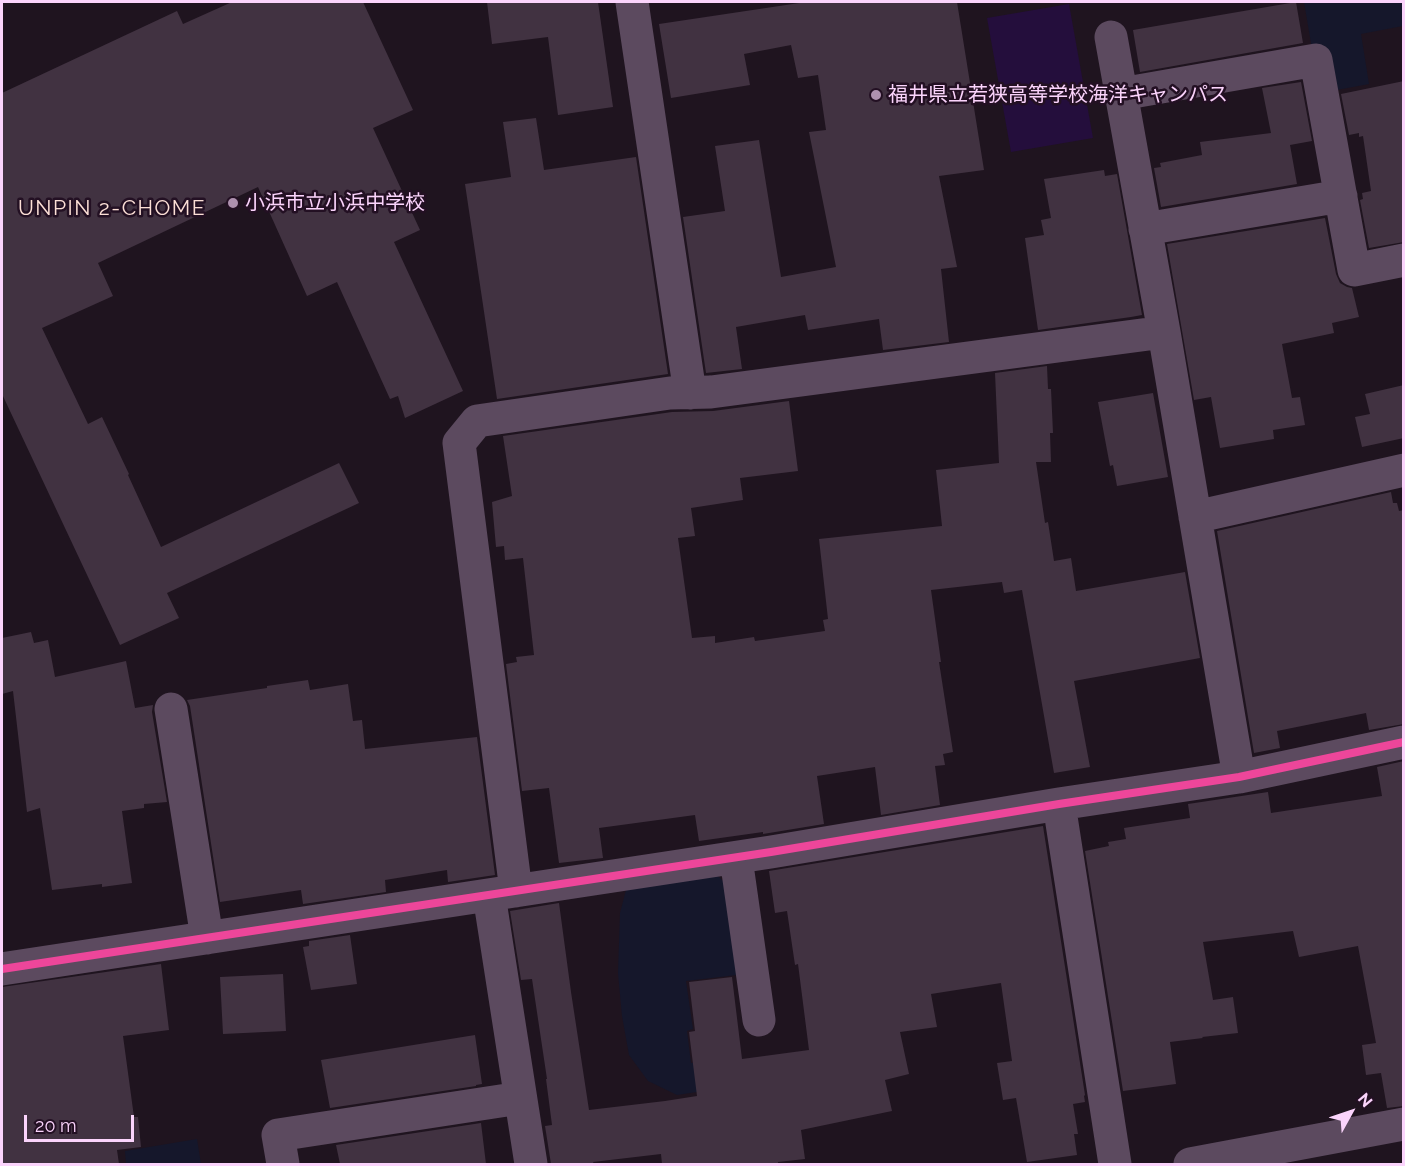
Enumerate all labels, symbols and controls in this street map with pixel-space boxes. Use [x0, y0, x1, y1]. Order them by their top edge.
place label: 福井県立若狭高等学校海洋キャンパス [888, 83, 1228, 107]
marker: 福井県立若狭高等学校海洋キャンパス [869, 88, 883, 102]
place label: 小浜市立小浜中学校 [245, 191, 425, 215]
district label: UNPIN 2-CHOME [18, 196, 206, 222]
marker: 小浜市立小浜中学校 [226, 196, 240, 210]
north arrow [1321, 1082, 1381, 1142]
text: N [1354, 1089, 1376, 1111]
scale bar [27, 1103, 136, 1141]
text: 20 m [35, 1115, 77, 1136]

